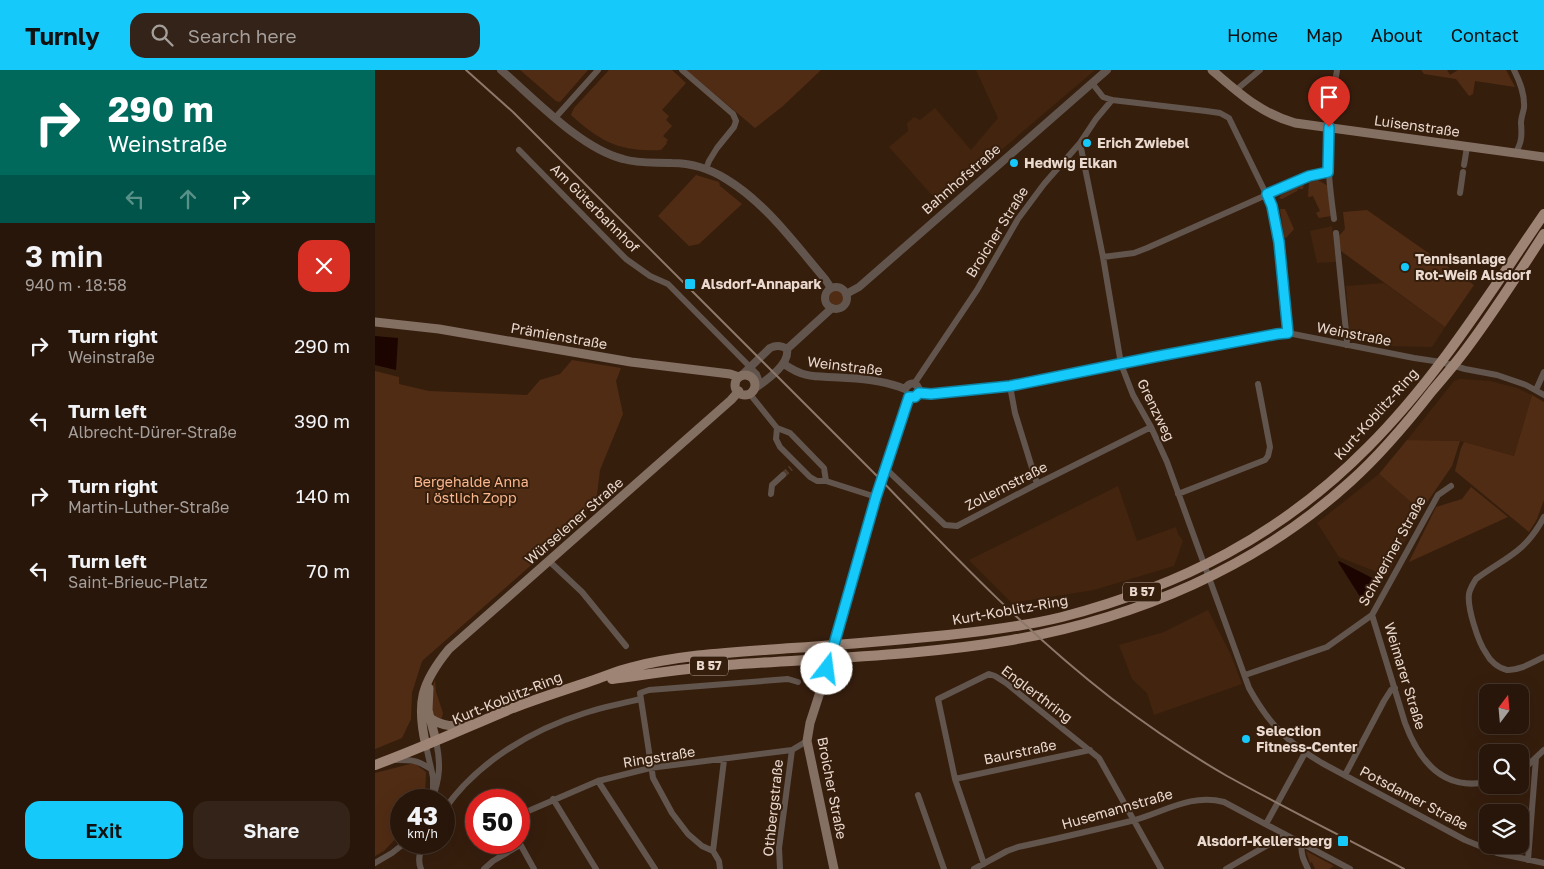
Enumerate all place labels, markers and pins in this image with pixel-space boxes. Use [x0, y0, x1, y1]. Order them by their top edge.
pin [1308, 76, 1350, 127]
place label: Erich Zwiebel [1097, 134, 1189, 151]
marker: Erich Zwiebel [1081, 137, 1093, 149]
place label: Hedwig Elkan [1024, 154, 1117, 171]
marker: Hedwig Elkan [1008, 157, 1020, 169]
place label: Tennisanlage Rot-Weiß Alsdorf [1415, 250, 1532, 283]
marker: Tennisanlage Rot-Weiß Alsdorf [1399, 261, 1411, 273]
place label: Alsdorf-Annapark [701, 275, 822, 292]
marker: Alsdorf-Annapark [683, 277, 697, 291]
place label: Selection Fitness-Center [1256, 722, 1358, 755]
marker: Selection Fitness-Center [1240, 733, 1252, 745]
place label: Alsdorf-Kellersberg [1197, 832, 1332, 849]
marker: Alsdorf-Kellersberg [1336, 834, 1350, 848]

